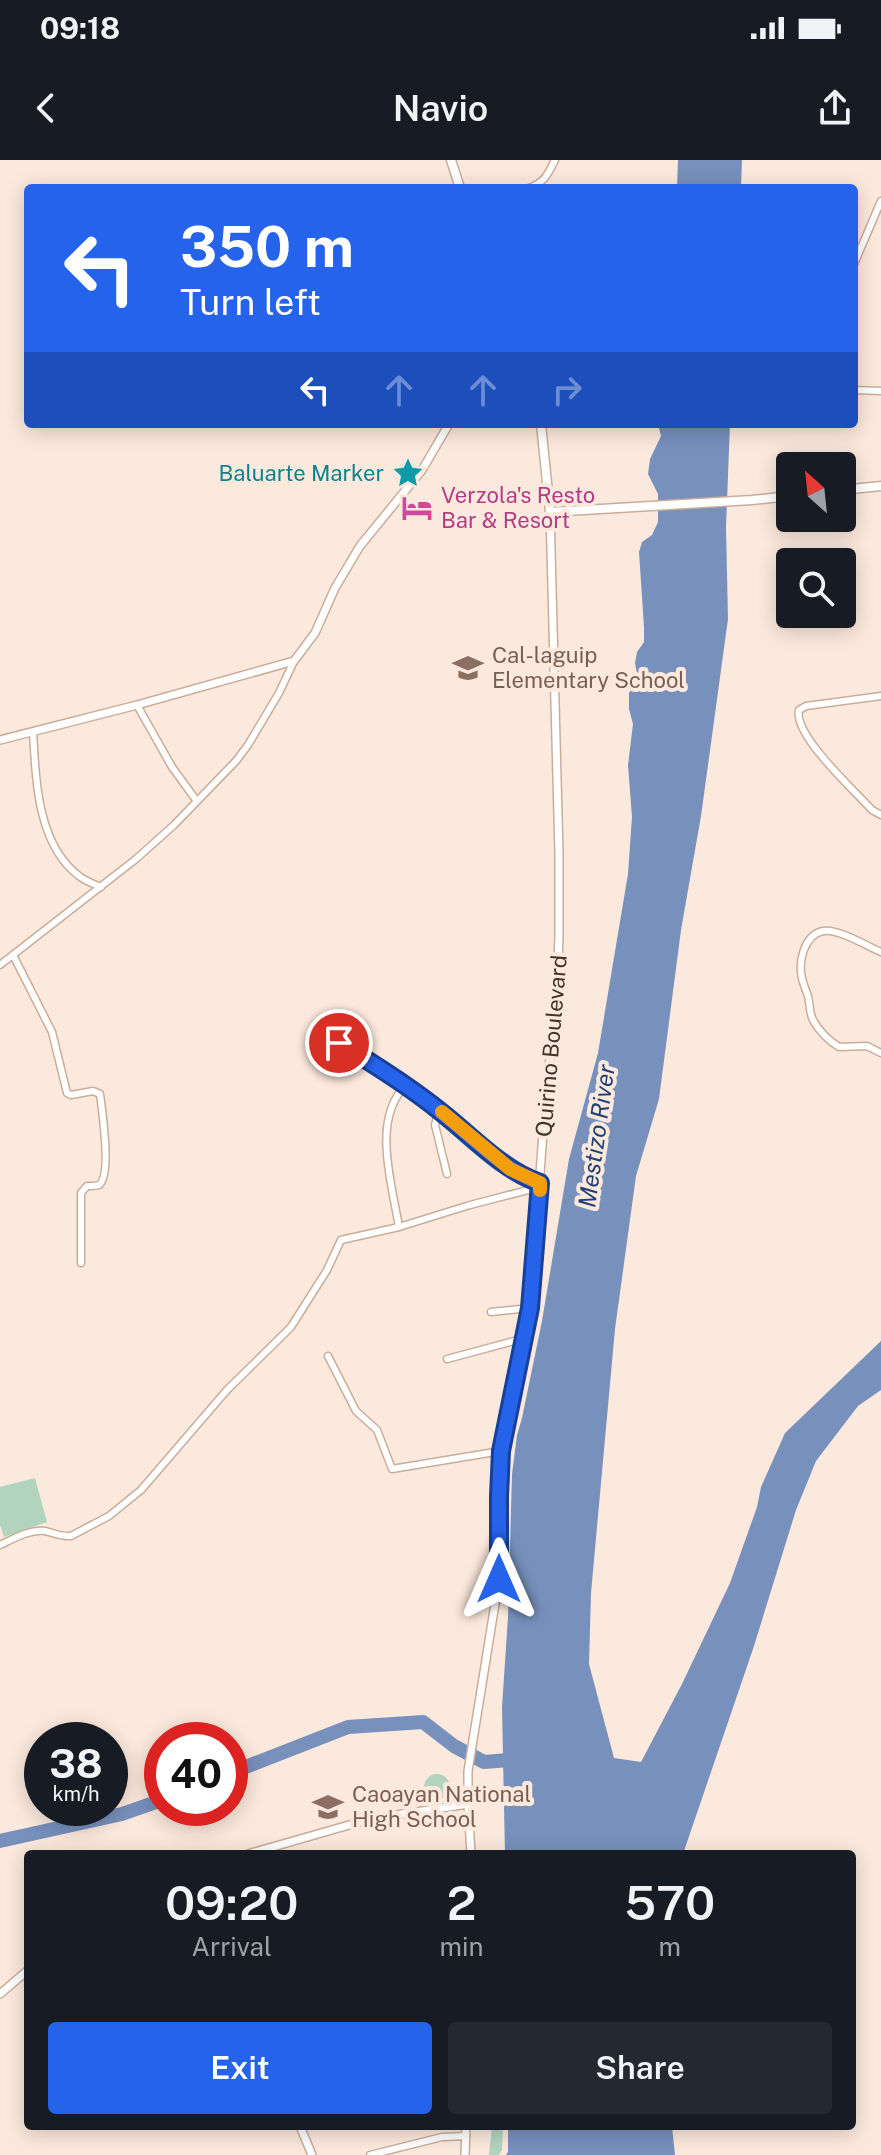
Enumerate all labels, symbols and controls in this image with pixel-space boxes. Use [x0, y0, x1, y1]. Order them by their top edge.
text: 09:18 [40, 10, 120, 46]
icon: back [24, 86, 68, 130]
icon: share [813, 86, 857, 130]
text: Navio [393, 87, 488, 129]
text: 350 m [180, 214, 354, 280]
icon: left [48, 216, 152, 320]
text: Turn left [180, 281, 321, 323]
icon: left [293, 368, 337, 412]
icon: ahead [377, 368, 421, 412]
icon: ahead [461, 368, 505, 412]
icon: right [545, 368, 589, 412]
north arrow [776, 452, 856, 532]
map controls [776, 452, 856, 628]
place icon: Baluarte Marker [391, 456, 425, 490]
place label: Baluarte Marker [219, 460, 384, 486]
place label: Verzola's Resto Bar & Resort [441, 482, 595, 533]
hotel icon: Verzola's Resto Bar & Resort [400, 491, 434, 525]
button: search [776, 548, 856, 628]
place label: Cal-laguip Elementary School [492, 642, 685, 693]
school or university icon: Cal-laguip Elementary School [451, 651, 485, 685]
street label: Quirino Boulevard [530, 954, 572, 1138]
pin [305, 1009, 373, 1077]
icon: arrive [317, 1021, 361, 1065]
water label: Mestizo River [572, 1062, 620, 1209]
position arrow [457, 1537, 541, 1621]
speed limit sign: 40 [144, 1722, 248, 1826]
text: 38 [49, 1740, 103, 1787]
place label: Caoayan National High School [352, 1781, 531, 1832]
text: km/h [52, 1782, 100, 1806]
school or university icon: Caoayan National High School [311, 1790, 345, 1824]
text: 09:20 [165, 1874, 299, 1931]
text: 2 [447, 1874, 476, 1931]
text: 570 [624, 1874, 715, 1931]
text: Arrival [192, 1931, 272, 1962]
text: min [439, 1931, 484, 1962]
text: m [659, 1931, 681, 1962]
button: Exit [48, 2022, 432, 2114]
button: Share [448, 2022, 832, 2114]

